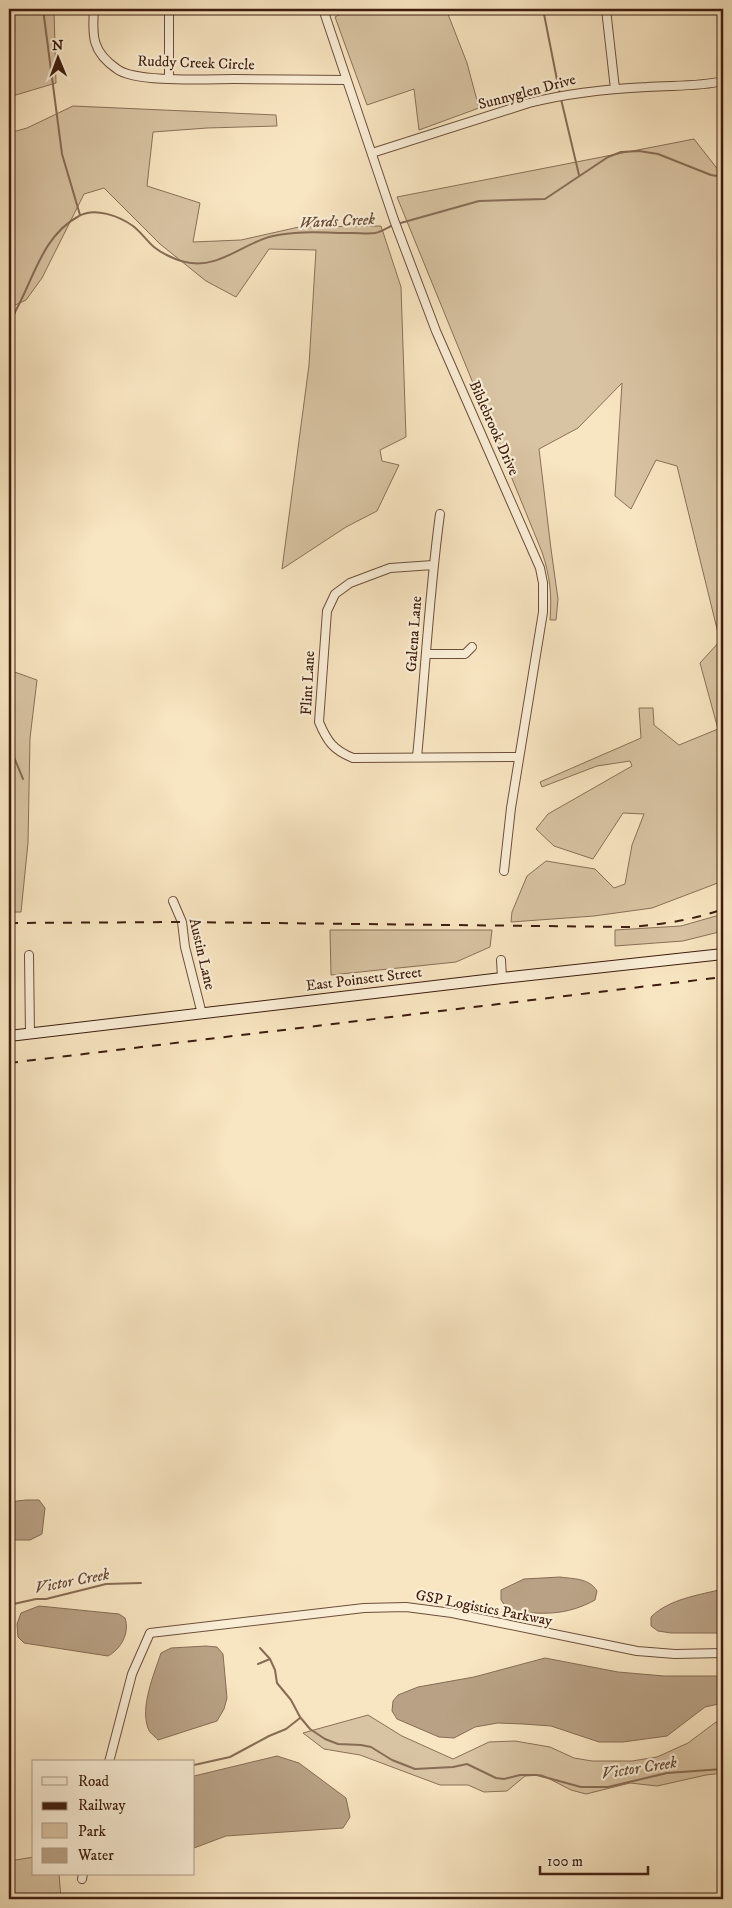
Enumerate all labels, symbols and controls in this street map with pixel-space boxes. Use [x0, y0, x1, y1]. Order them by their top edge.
north arrow [32, 32, 82, 82]
text: N [52, 37, 64, 55]
street label: Ruddy Creek Circle [137, 51, 255, 75]
street label: Sunnyglen Drive [476, 70, 578, 114]
water label: Wards Creek [299, 209, 376, 233]
street label: Biblebrook Drive [465, 378, 523, 478]
street label: Galena Lane [402, 595, 426, 673]
street label: Flint Lane [297, 650, 319, 716]
street label: Austin Lane [185, 916, 219, 992]
street label: East Poinsett Street [305, 962, 423, 996]
water label: Victor Creek [33, 1564, 111, 1598]
street label: GSP Logistics Parkway [414, 1585, 555, 1631]
water label: Victor Creek [600, 1752, 678, 1784]
legend [32, 1760, 195, 1876]
text: Road [78, 1772, 110, 1791]
text: Railway [78, 1796, 126, 1815]
text: Park [78, 1822, 107, 1841]
scale bar [540, 1843, 647, 1875]
text: Water [77, 1846, 114, 1865]
text: 100 m [547, 1852, 583, 1871]

